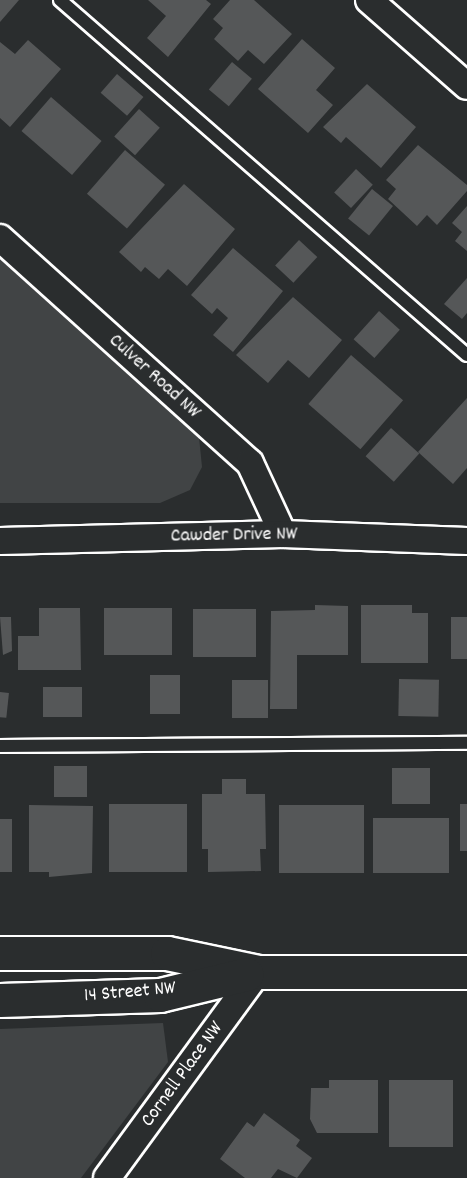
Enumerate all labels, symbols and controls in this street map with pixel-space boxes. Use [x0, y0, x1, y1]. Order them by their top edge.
street label: Culver Road NW [103, 329, 205, 425]
street label: Cawder Drive NW [170, 523, 298, 549]
street label: 14 Street NW [83, 977, 177, 1009]
street label: Cornell Place NW [137, 1018, 229, 1132]

